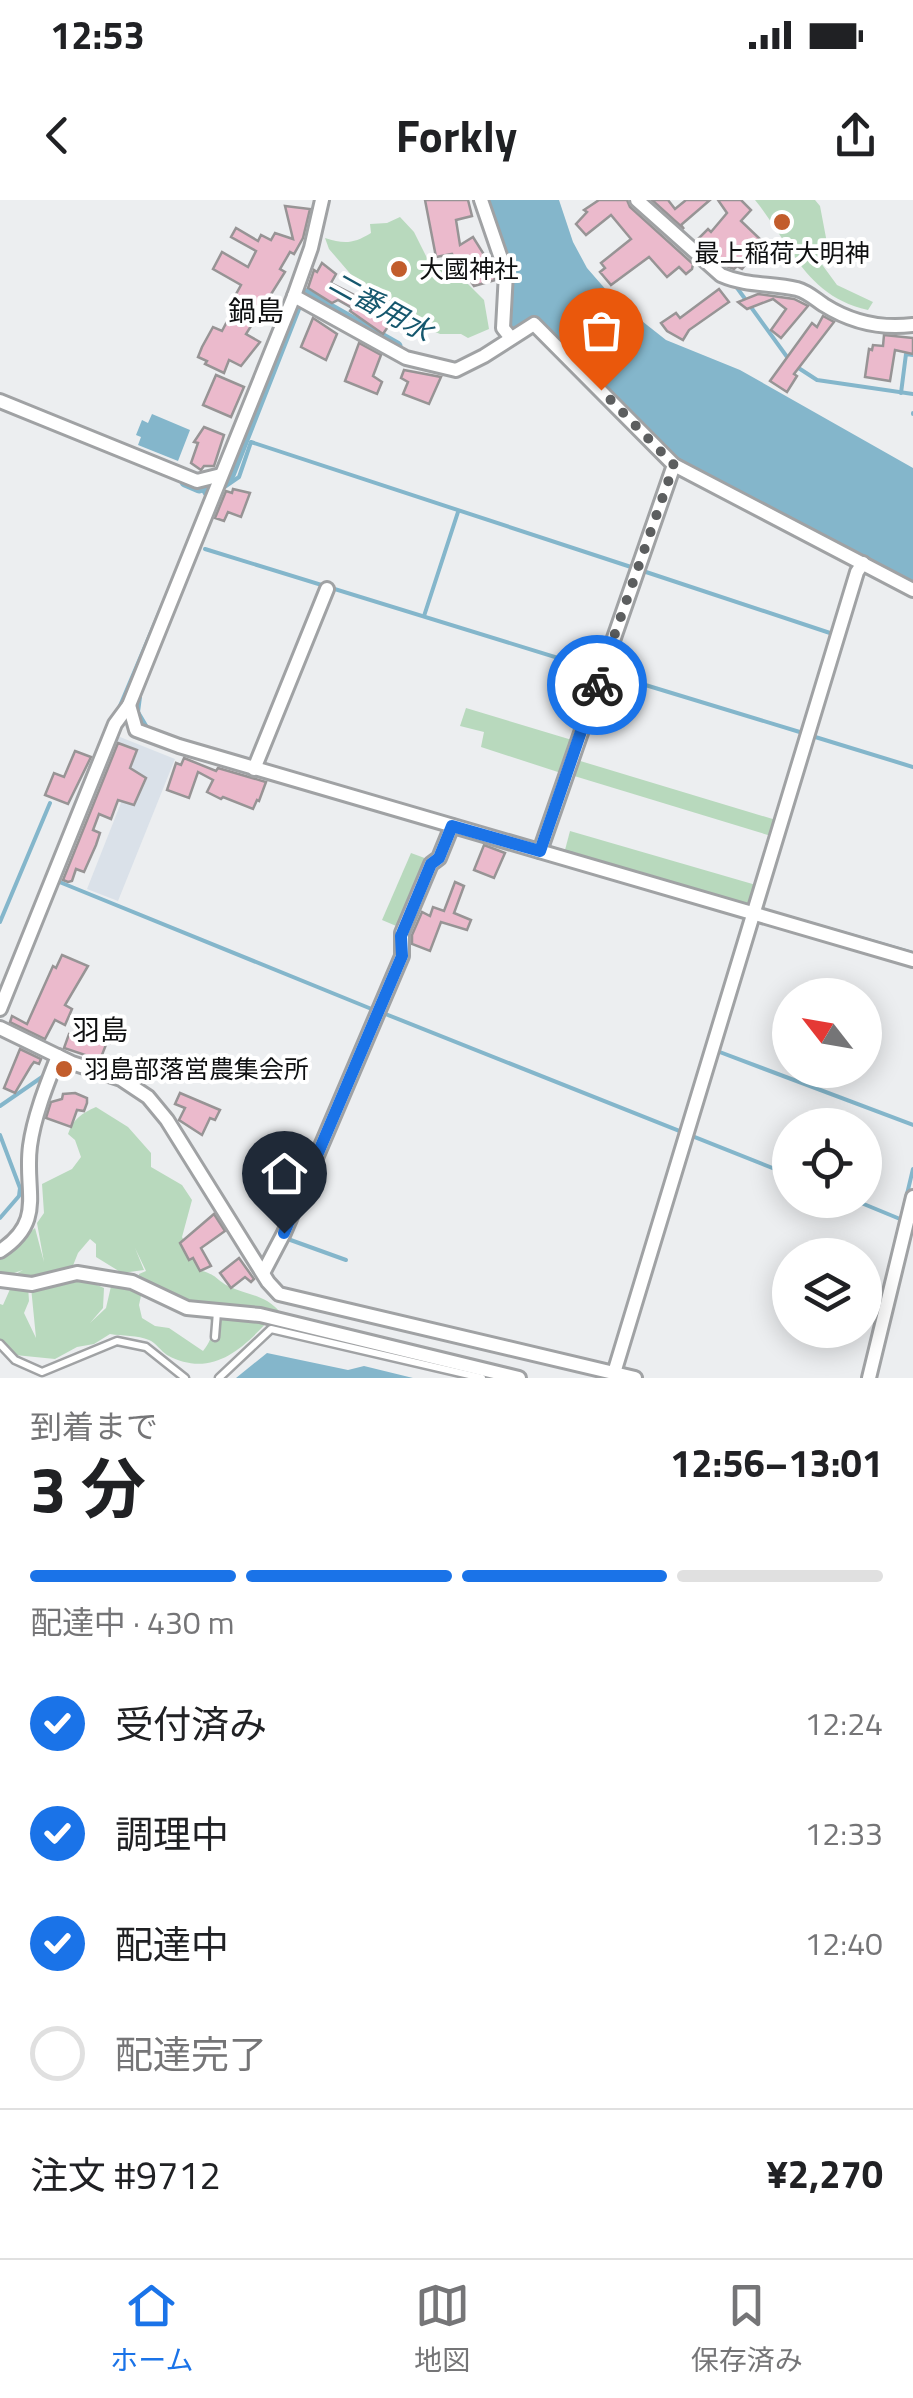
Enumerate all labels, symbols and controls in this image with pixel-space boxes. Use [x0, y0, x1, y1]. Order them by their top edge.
text: 12:53 [50, 6, 145, 64]
text: Forkly [396, 101, 517, 169]
icon: back [30, 108, 85, 163]
icon: share [828, 108, 883, 163]
marker: 最上稲荷大明神 [771, 211, 793, 233]
place label: 最上稲荷大明神 [694, 234, 870, 272]
place label: 大國神社 [419, 250, 519, 288]
marker: 大國神社 [388, 258, 410, 280]
water label: 二番用水 [322, 260, 443, 353]
pin [559, 288, 644, 391]
district label: 鍋島 [228, 289, 284, 332]
icon: bag [574, 303, 629, 358]
courier [547, 635, 647, 735]
icon: bike [570, 658, 625, 713]
north arrow [772, 978, 882, 1088]
map controls [772, 978, 882, 1348]
district label: 羽島 [72, 1008, 128, 1051]
place label: 羽島部落営農集会所 [84, 1050, 309, 1088]
marker: 羽島部落営農集会所 [53, 1058, 75, 1080]
button: locate [772, 1108, 882, 1218]
pin [242, 1131, 327, 1234]
icon: home [257, 1146, 312, 1201]
button: layers [772, 1238, 882, 1348]
text: 到着まで [30, 1402, 158, 1450]
text: 12:56–13:01 [670, 1434, 883, 1492]
text: 3 分 [30, 1438, 146, 1537]
text: 配達中 · 430 m [30, 1598, 235, 1646]
text: 受付済み [115, 1695, 267, 1753]
icon: check [30, 1696, 85, 1751]
text: 12:24 [804, 1699, 883, 1747]
text: 調理中 [115, 1805, 229, 1863]
icon: check [30, 1806, 85, 1861]
text: 12:33 [804, 1809, 883, 1857]
text: 配達中 [115, 1915, 229, 1973]
icon: check [30, 1916, 85, 1971]
text: 12:40 [804, 1919, 883, 1967]
text: 配達完了 [115, 2025, 267, 2083]
text: ¥2,270 [767, 2145, 883, 2203]
text: 注文 #9712 [30, 2146, 221, 2204]
tab: ホーム [110, 2278, 193, 2381]
tab: 地図 [414, 2278, 470, 2381]
tab: 保存済み [691, 2278, 803, 2381]

